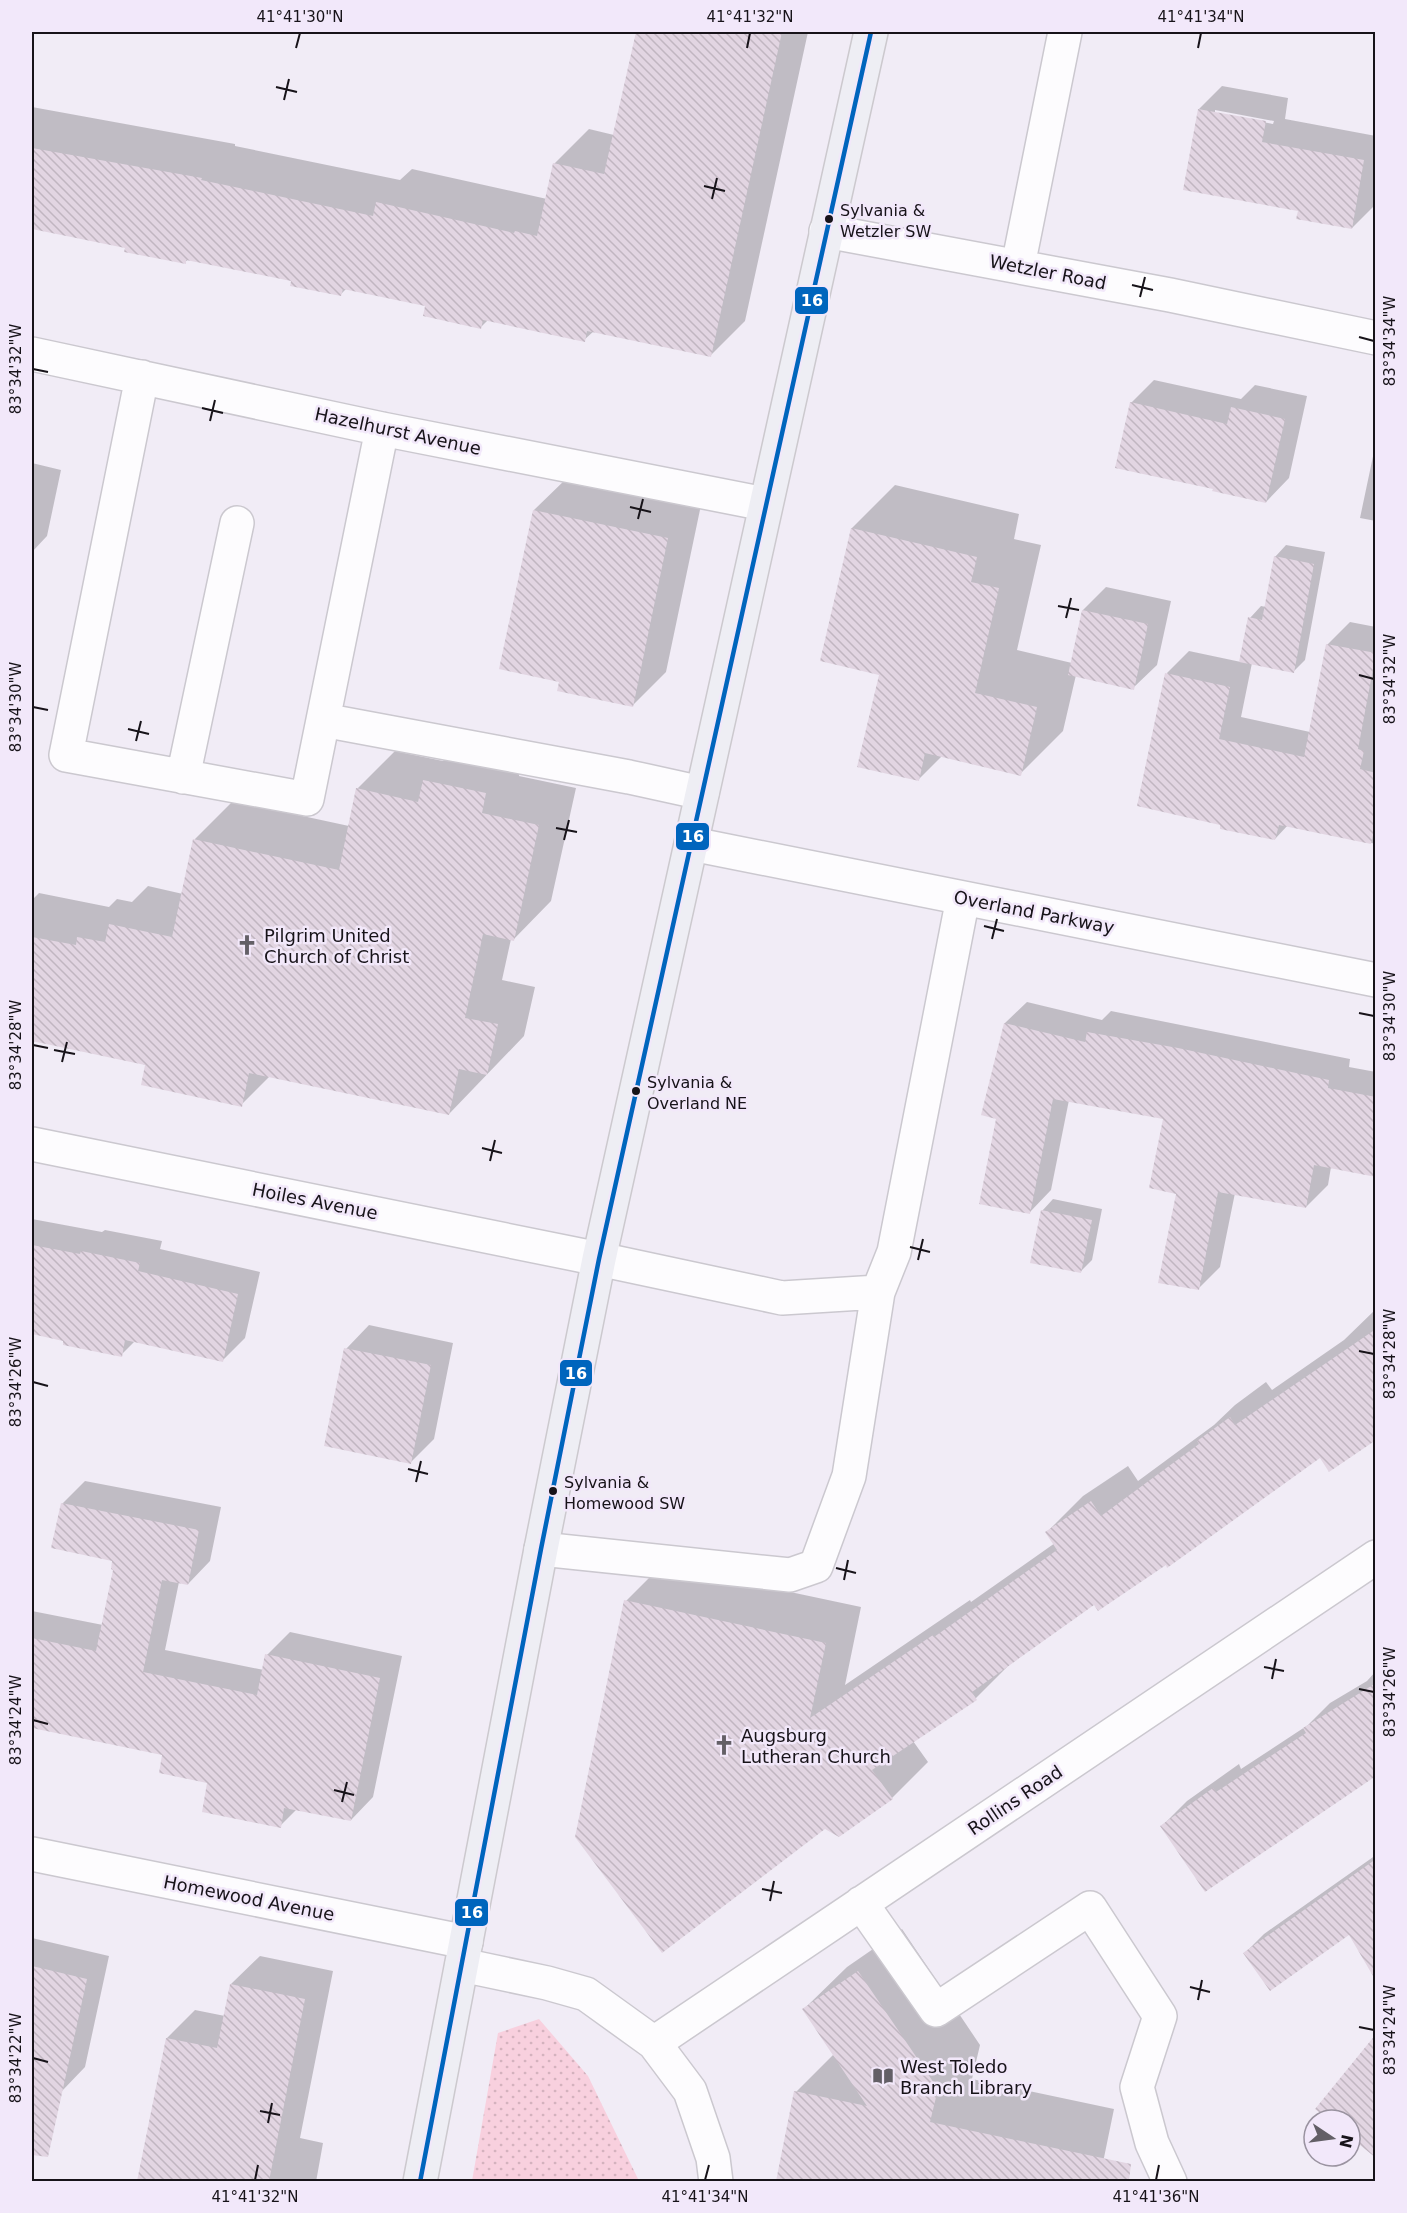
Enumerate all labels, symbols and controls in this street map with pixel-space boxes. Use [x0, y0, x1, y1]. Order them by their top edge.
text: 41°41'30"N [256, 8, 344, 26]
text: 41°41'32"N [706, 8, 794, 26]
text: 41°41'34"N [1157, 8, 1245, 26]
place label: Sylvania & Wetzler SW [840, 201, 932, 241]
marker: Sylvania & Wetzler SW [823, 213, 835, 225]
street label: Wetzler Road [988, 250, 1108, 294]
line badge: 16 [794, 286, 829, 315]
text: 16 [801, 291, 823, 310]
text: 83°34'34"W [1381, 296, 1399, 386]
text: 83°34'32"W [7, 324, 25, 414]
street label: Hazelhurst Avenue [313, 403, 483, 459]
text: 83°34'32"W [1381, 634, 1399, 724]
text: 83°34'30"W [7, 662, 25, 752]
line badge: 16 [675, 822, 710, 851]
text: 16 [682, 827, 704, 846]
street label: Overland Parkway [952, 886, 1116, 938]
place label: Pilgrim United Church of Christ [264, 925, 409, 967]
church icon: Pilgrim United Church of Christ [235, 933, 259, 957]
text: 83°34'30"W [1381, 971, 1399, 1061]
text: 83°34'28"W [7, 1000, 25, 1090]
place label: Sylvania & Overland NE [647, 1073, 747, 1113]
marker: Sylvania & Overland NE [630, 1085, 642, 1097]
street label: Hoiles Avenue [250, 1179, 380, 1223]
text: 83°34'28"W [1381, 1309, 1399, 1399]
text: 83°34'26"W [7, 1337, 25, 1427]
line badge: 16 [559, 1359, 593, 1387]
text: 16 [565, 1364, 587, 1383]
place label: Sylvania & Homewood SW [564, 1473, 685, 1513]
marker: Sylvania & Homewood SW [547, 1485, 559, 1497]
text: 83°34'26"W [1381, 1647, 1399, 1737]
text: 83°34'24"W [7, 1675, 25, 1765]
place label: Augsburg Lutheran Church [741, 1725, 891, 1767]
church icon: Augsburg Lutheran Church [712, 1733, 736, 1757]
street label: Rollins Road [964, 1761, 1066, 1839]
street label: Homewood Avenue [162, 1871, 336, 1925]
line badge: 16 [454, 1898, 489, 1927]
text: 16 [461, 1903, 483, 1922]
text: 83°34'24"W [1381, 1985, 1399, 2075]
text: 83°34'22"W [7, 2013, 25, 2103]
place label: West Toledo Branch Library [900, 2056, 1033, 2098]
library icon: West Toledo Branch Library [871, 2064, 895, 2088]
north arrow [1302, 2108, 1362, 2168]
text: N [1335, 2133, 1357, 2150]
text: 41°41'32"N [211, 2188, 299, 2206]
text: 41°41'34"N [661, 2188, 749, 2206]
text: 41°41'36"N [1112, 2188, 1200, 2206]

